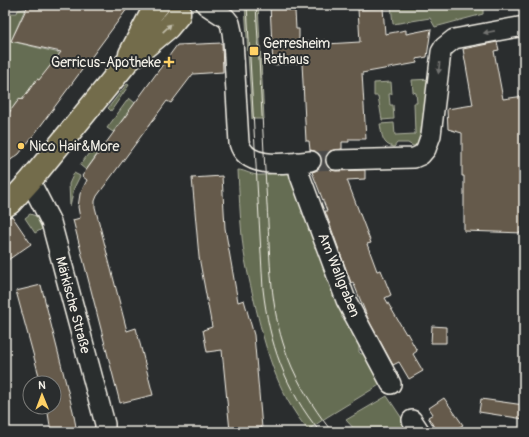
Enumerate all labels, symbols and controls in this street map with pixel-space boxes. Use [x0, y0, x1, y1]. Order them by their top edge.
one-way arrow [162, 23, 172, 33]
one-way arrow [483, 30, 495, 36]
place label: Gerresheim Rathaus [263, 35, 330, 68]
marker: Gerresheim Rathaus [248, 45, 260, 57]
place label: Gerricus-Apotheke [51, 54, 161, 71]
marker: Gerricus-Apotheke [164, 57, 174, 67]
one-way arrow [436, 62, 442, 74]
place label: Nico Hair&More [29, 138, 120, 155]
marker: Nico Hair&More [16, 141, 26, 151]
street label: Am Wallgraben [314, 230, 364, 320]
street label: Märkische Straße [52, 255, 94, 355]
north arrow [22, 375, 62, 415]
text: N [38, 379, 46, 392]

